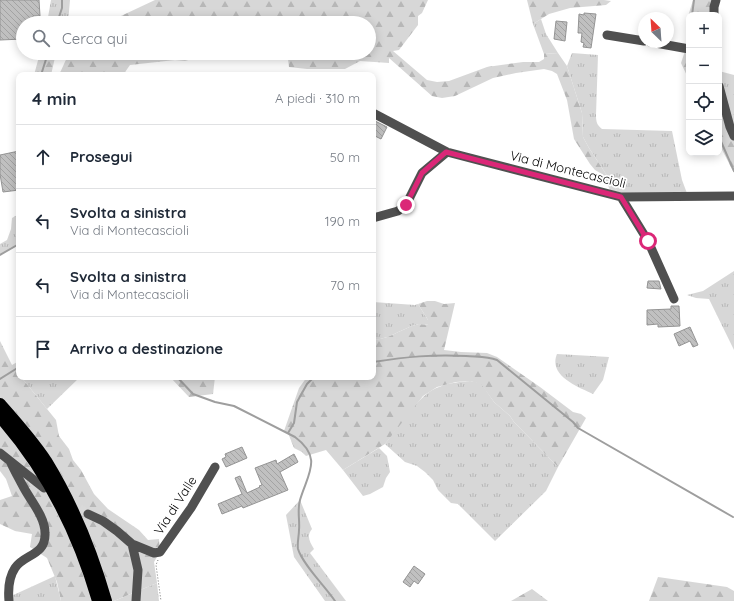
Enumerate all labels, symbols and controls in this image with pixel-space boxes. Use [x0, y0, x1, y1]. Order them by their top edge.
north arrow [638, 12, 674, 48]
map controls [686, 12, 722, 156]
button: + [686, 12, 722, 48]
search box [16, 16, 376, 60]
icon: search [30, 27, 52, 49]
text: Cerca qui [62, 29, 128, 48]
button: − [686, 48, 722, 84]
button: locate [686, 84, 722, 120]
text: 4 min [32, 88, 77, 109]
text: A piedi · 310 m [275, 90, 360, 106]
button: layers [686, 120, 722, 156]
icon: ahead [32, 146, 54, 168]
text: Prosegui [70, 147, 132, 166]
street label: Via di Montecascioli [508, 147, 628, 191]
text: 50 m [330, 149, 360, 165]
route end [397, 196, 415, 214]
text: Svolta a sinistra [70, 203, 186, 222]
icon: left [32, 210, 54, 232]
text: 190 m [325, 213, 360, 229]
text: Via di Montecascioli [70, 222, 189, 238]
route start [639, 232, 657, 250]
text: Svolta a sinistra [70, 267, 186, 286]
icon: left [32, 274, 54, 296]
text: 70 m [330, 277, 360, 293]
text: Via di Montecascioli [70, 286, 189, 302]
icon: arrive [32, 338, 54, 360]
text: Arrivo a destinazione [70, 339, 223, 358]
street label: Via di Valle [150, 473, 200, 537]

